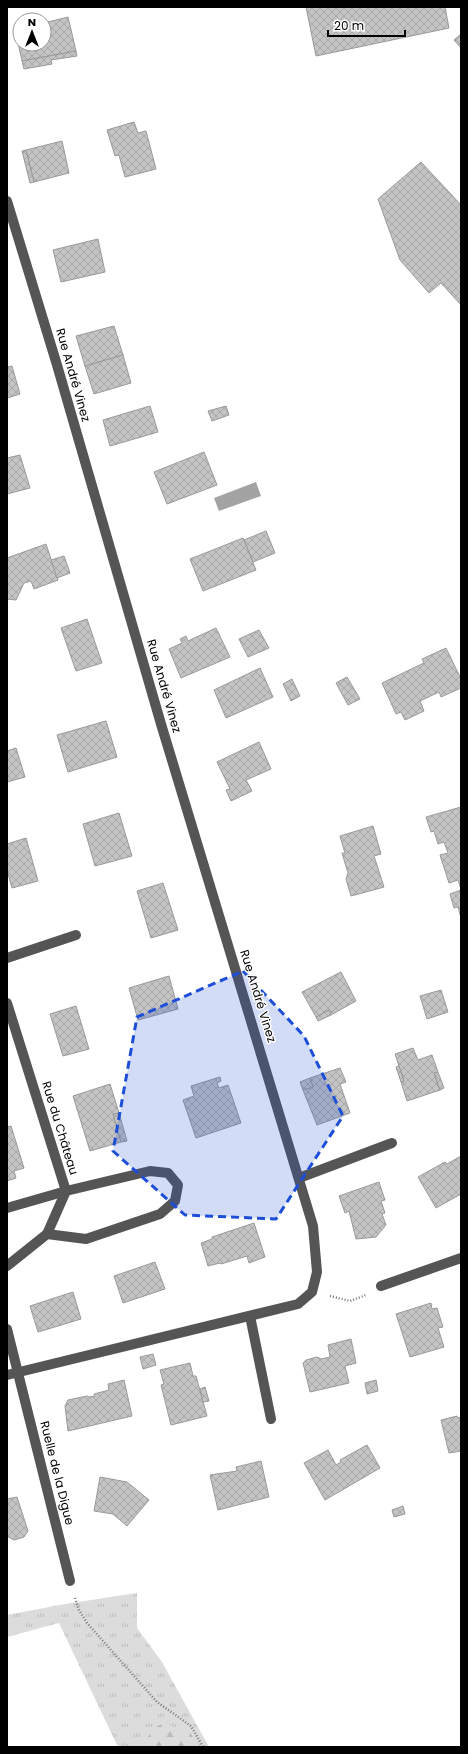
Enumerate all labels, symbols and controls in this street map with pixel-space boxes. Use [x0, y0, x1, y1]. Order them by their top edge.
north arrow [12, 12, 52, 52]
scale bar [328, 12, 405, 38]
text: N [28, 14, 36, 30]
text: 20 m [334, 17, 364, 34]
street label: Rue André Vinez [52, 326, 95, 423]
street label: Rue André Vinez [143, 637, 186, 734]
street label: Rue André Vinez [236, 947, 281, 1044]
street label: Rue du Château [38, 1079, 83, 1177]
street label: Ruelle de la Digue [36, 1419, 79, 1527]

